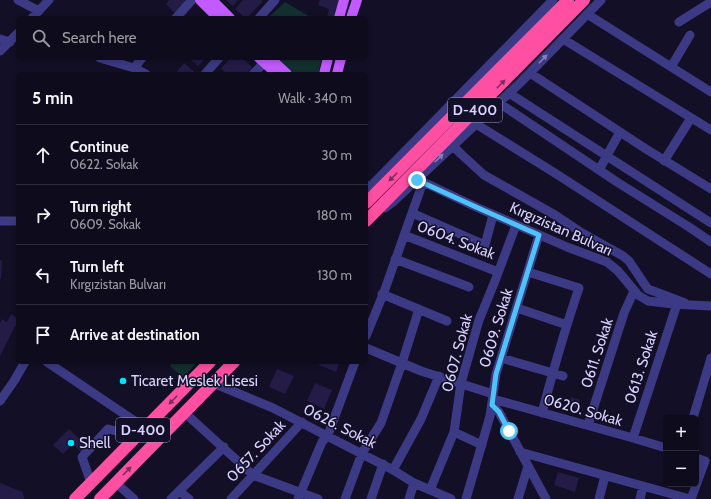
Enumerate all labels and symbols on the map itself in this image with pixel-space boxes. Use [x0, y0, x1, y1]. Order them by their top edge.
one-way arrow [538, 54, 548, 64]
one-way arrow [496, 79, 506, 89]
road number: D-400 [448, 98, 502, 122]
one-way arrow [434, 154, 445, 163]
route end [408, 171, 426, 189]
one-way arrow [388, 172, 397, 182]
street label: Kırgızistan Bulvarı [507, 198, 615, 260]
street label: 0604. Sokak [415, 217, 498, 263]
street label: 0609. Sokak [475, 286, 517, 370]
street label: 0607. Sokak [438, 312, 476, 394]
street label: 0611. Sokak [577, 315, 617, 390]
street label: 0613. Sokak [621, 328, 661, 406]
place label: Ticaret Meslek Lisesi [131, 372, 258, 390]
marker: Ticaret Meslek Lisesi [118, 376, 128, 386]
street label: 0620. Sokak [542, 390, 625, 430]
one-way arrow [168, 395, 178, 405]
street label: 0626. Sokak [301, 400, 380, 452]
street label: 0657. Sokak [223, 416, 289, 486]
road number: D-400 [116, 418, 170, 442]
route start [500, 422, 518, 440]
place label: Shell [79, 434, 111, 452]
marker: Shell [66, 438, 76, 448]
one-way arrow [123, 466, 132, 476]

